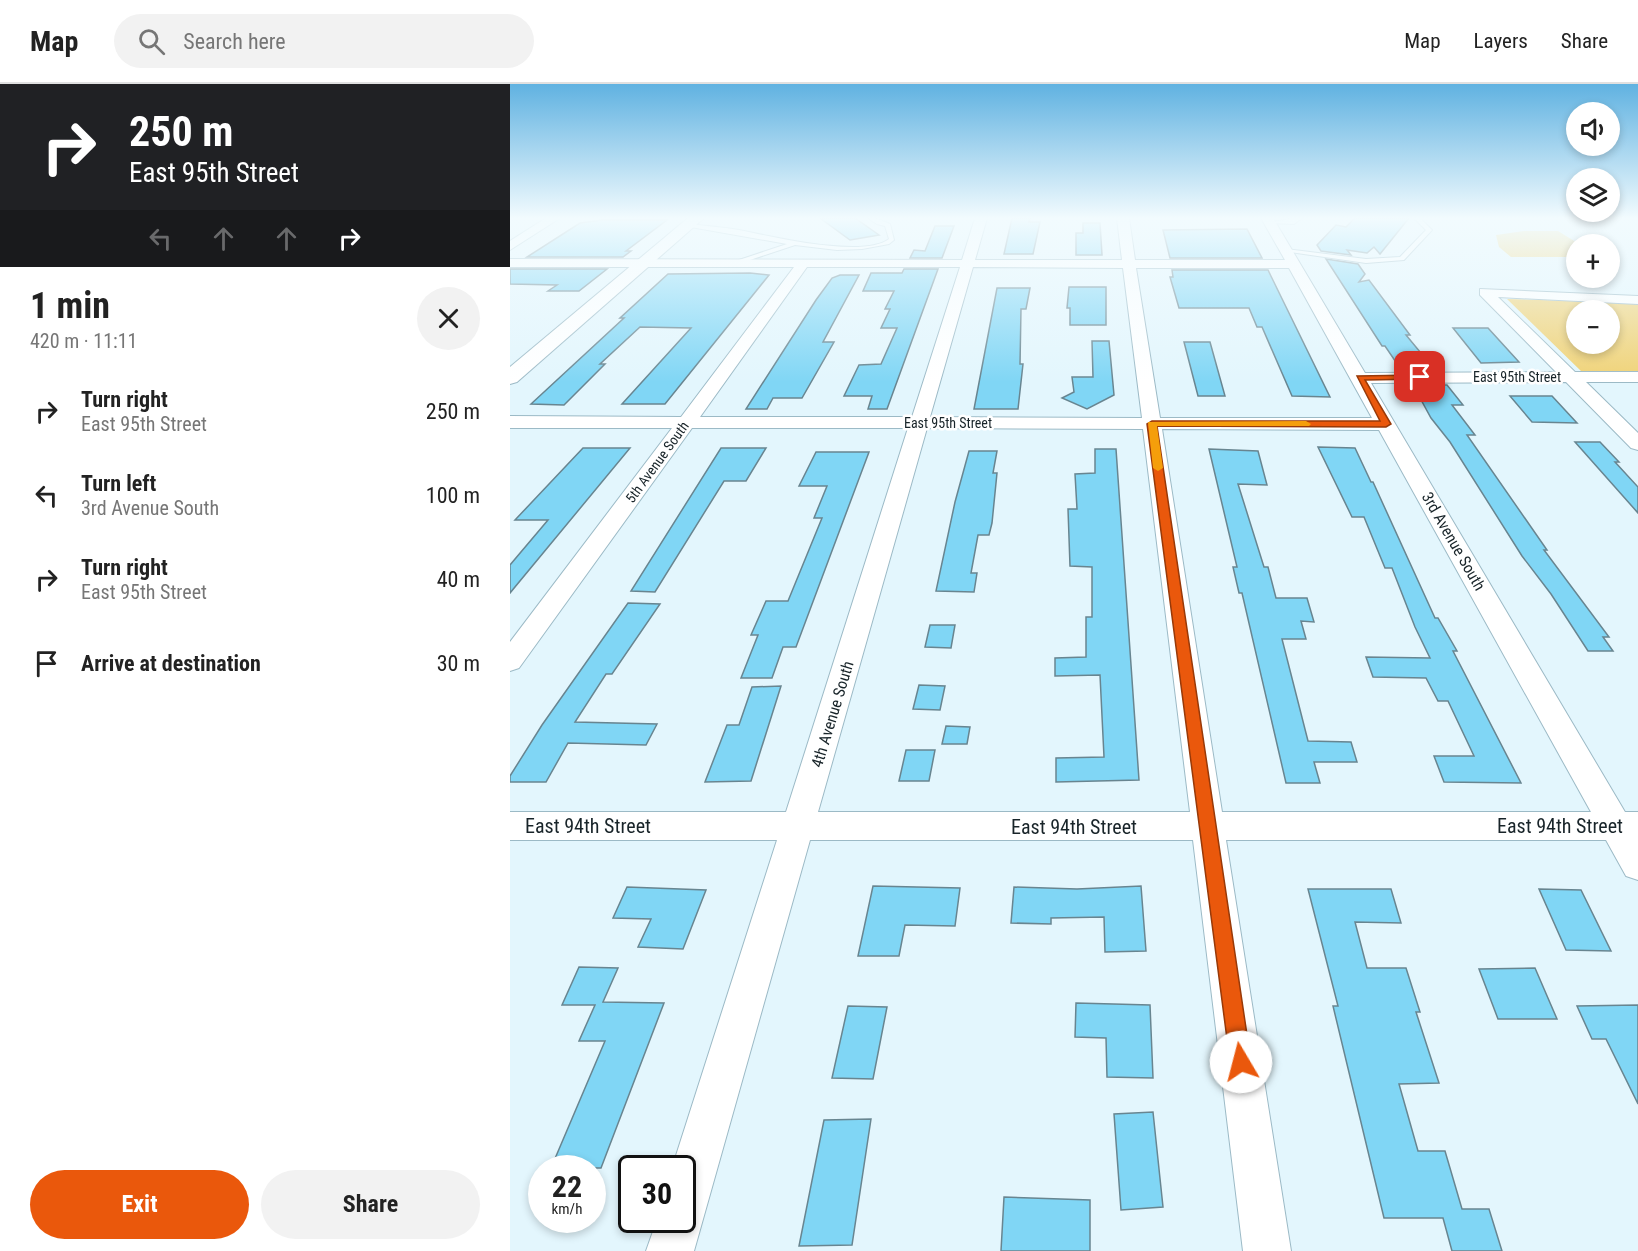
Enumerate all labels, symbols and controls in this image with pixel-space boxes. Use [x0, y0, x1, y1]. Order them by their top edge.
search box [114, 14, 534, 68]
text: Map [30, 25, 78, 58]
icon: search [135, 25, 168, 58]
text: Search here [183, 29, 286, 54]
text: Map [1404, 29, 1441, 53]
text: Layers [1474, 29, 1528, 53]
text: Share [1561, 29, 1608, 53]
map controls [1566, 102, 1620, 354]
button: sound [1566, 102, 1620, 156]
text: 250 m [129, 107, 234, 156]
icon: right [30, 108, 108, 186]
text: East 95th Street [129, 157, 299, 189]
button: layers [1566, 168, 1620, 222]
icon: left [144, 222, 177, 255]
icon: ahead [207, 222, 240, 255]
icon: ahead [270, 222, 303, 255]
icon: right [333, 222, 366, 255]
button: + [1566, 234, 1620, 288]
text: 1 min [30, 285, 110, 327]
button: close [417, 287, 480, 350]
button: − [1566, 300, 1620, 354]
text: 420 m · 11:11 [30, 329, 137, 353]
pin [1394, 351, 1445, 402]
icon: arrive [1403, 360, 1436, 393]
street label: East 95th Street [1473, 369, 1561, 385]
text: Turn right [81, 387, 168, 412]
icon: right [30, 395, 63, 428]
text: 250 m [426, 399, 480, 424]
text: East 95th Street [81, 412, 207, 436]
street label: East 95th Street [904, 415, 992, 431]
street label: 5th Avenue South [622, 418, 692, 506]
text: Turn left [81, 471, 156, 496]
icon: left [30, 479, 63, 512]
text: 100 m [426, 483, 480, 508]
street label: 3rd Avenue South [1418, 489, 1489, 594]
text: 3rd Avenue South [81, 496, 219, 520]
text: Turn right [81, 555, 168, 580]
icon: right [30, 563, 63, 596]
text: 40 m [437, 567, 480, 592]
text: East 95th Street [81, 580, 207, 604]
icon: arrive [30, 647, 63, 680]
text: Arrive at destination [81, 651, 261, 676]
text: 30 m [437, 651, 480, 676]
street label: 4th Avenue South [807, 659, 858, 770]
street label: East 94th Street [525, 814, 651, 838]
street label: East 94th Street [1497, 814, 1623, 838]
street label: East 94th Street [1011, 815, 1137, 839]
position arrow [1209, 1030, 1273, 1094]
speed limit sign: 30 [618, 1155, 696, 1233]
text: 22 [552, 1169, 582, 1204]
button: Exit [30, 1170, 249, 1239]
button: Share [261, 1170, 480, 1239]
text: km/h [552, 1200, 582, 1218]

